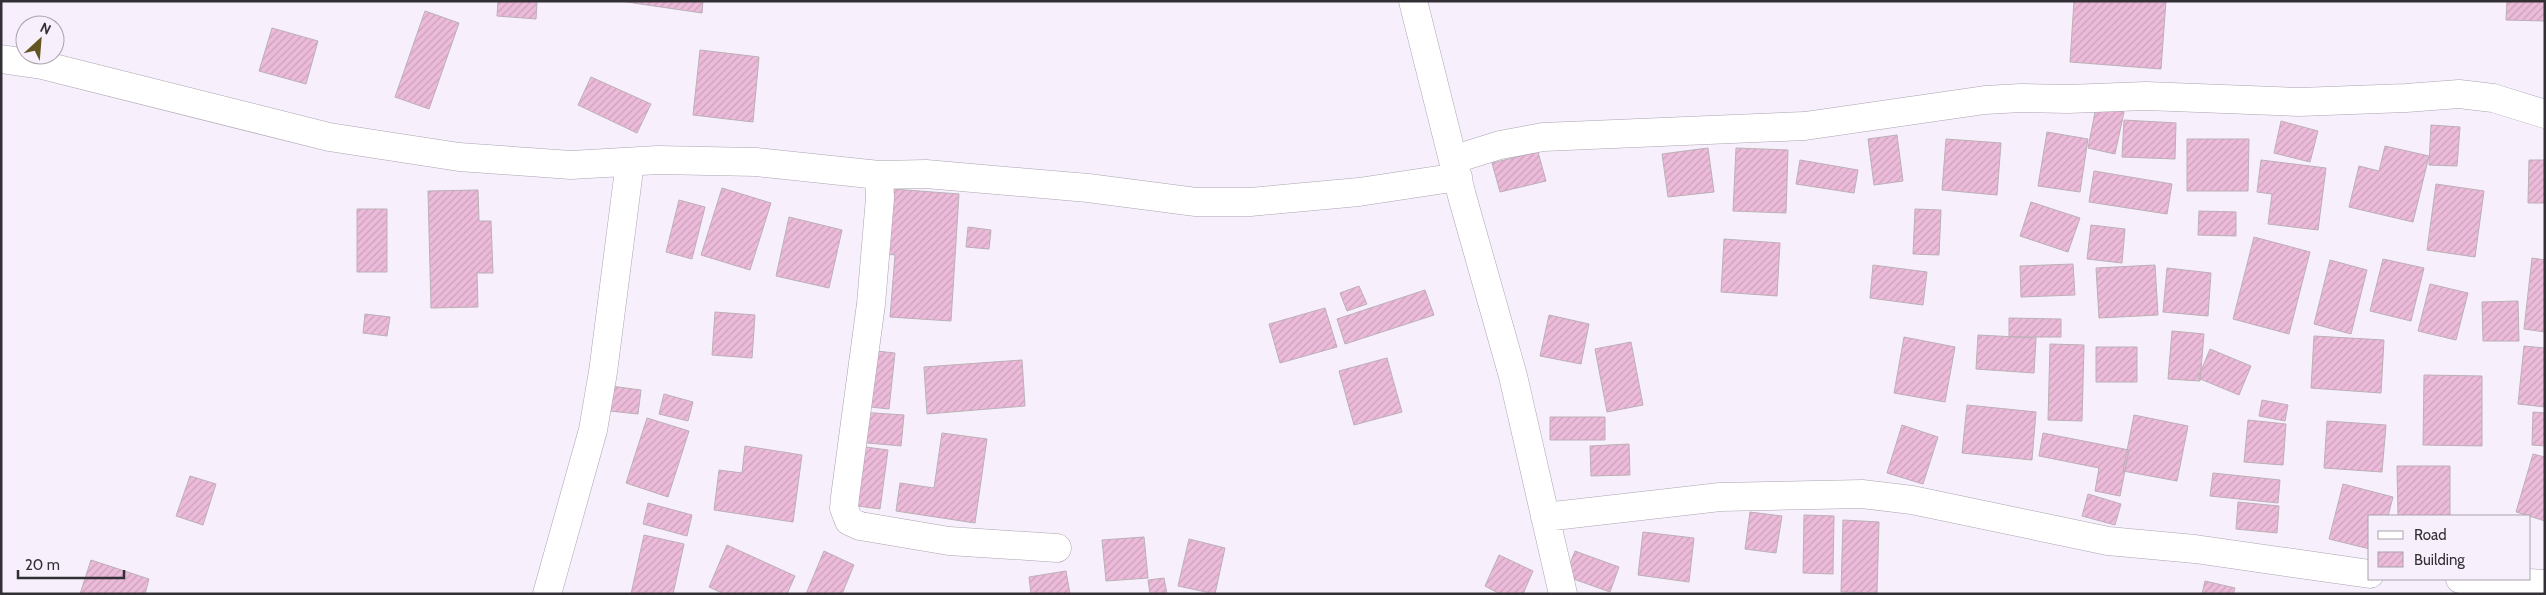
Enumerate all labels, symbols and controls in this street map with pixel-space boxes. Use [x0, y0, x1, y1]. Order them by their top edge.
north arrow [15, 15, 65, 65]
text: N [37, 18, 54, 39]
legend [2368, 515, 2531, 580]
text: Road [2414, 526, 2447, 544]
scale bar [18, 548, 124, 580]
text: Building [2414, 551, 2465, 569]
text: 20 m [25, 556, 60, 574]

